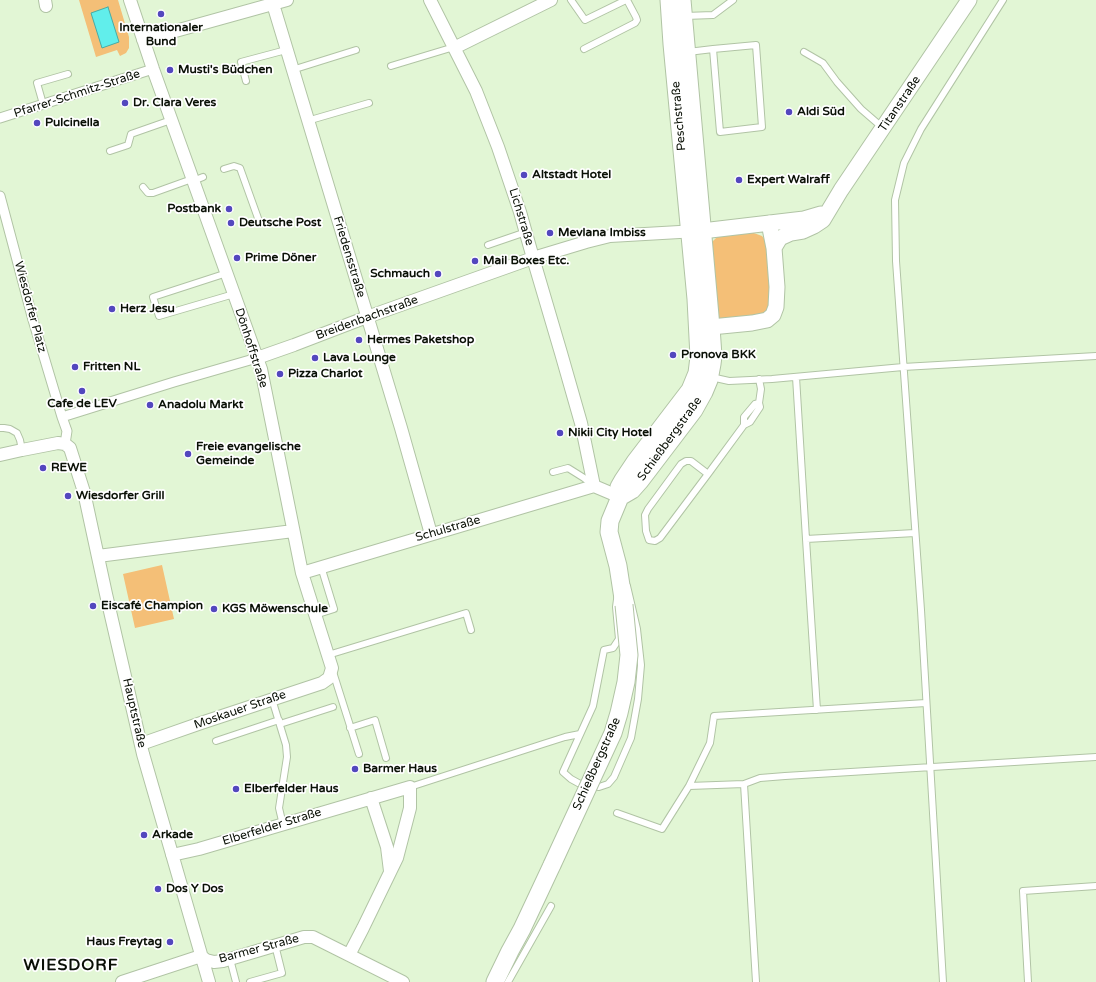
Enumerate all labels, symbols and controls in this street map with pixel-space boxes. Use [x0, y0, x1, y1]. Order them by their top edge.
marker: Internationaler Bund [156, 9, 166, 19]
place label: Internationaler Bund [119, 21, 203, 49]
place label: Musti's Büdchen [178, 63, 272, 77]
marker: Musti's Büdchen [165, 65, 175, 75]
street label: Pfarrer-Schmitz-Straße [12, 67, 142, 121]
street label: Titanstraße [876, 73, 924, 135]
street label: Peschstraße [669, 81, 689, 151]
place label: Dr. Clara Veres [133, 96, 216, 110]
marker: Dr. Clara Veres [120, 98, 130, 108]
place label: Aldi Süd [797, 105, 845, 119]
marker: Aldi Süd [784, 107, 794, 117]
place label: Pulcinella [45, 116, 99, 130]
marker: Pulcinella [32, 118, 42, 128]
place label: Altstadt Hotel [532, 168, 611, 182]
marker: Altstadt Hotel [519, 170, 529, 180]
place label: Expert Walraff [747, 173, 830, 187]
marker: Expert Walraff [734, 175, 744, 185]
street label: Lichstraße [505, 187, 537, 247]
place label: Postbank [167, 202, 221, 216]
marker: Postbank [224, 204, 234, 214]
street label: Friedensstraße [330, 214, 368, 300]
place label: Deutsche Post [239, 216, 321, 230]
marker: Deutsche Post [226, 218, 236, 228]
place label: Mevlana Imbiss [558, 226, 646, 240]
marker: Mevlana Imbiss [545, 228, 555, 238]
place label: Prime Döner [245, 251, 316, 265]
marker: Prime Döner [232, 253, 242, 263]
place label: Mail Boxes Etc. [483, 254, 569, 268]
marker: Mail Boxes Etc. [470, 256, 480, 266]
street label: Wiesdorfer Platz [11, 260, 49, 354]
place label: Schmauch [370, 267, 430, 281]
marker: Schmauch [433, 269, 443, 279]
street label: Breidenbachstraße [314, 293, 420, 343]
place label: Herz Jesu [120, 302, 175, 316]
marker: Herz Jesu [107, 304, 117, 314]
street label: Dönhoffstraße [231, 306, 271, 390]
place label: Hermes Paketshop [367, 333, 474, 347]
marker: Hermes Paketshop [354, 335, 364, 345]
place label: Pronova BKK [681, 348, 756, 362]
marker: Pronova BKK [668, 350, 678, 360]
place label: Lava Lounge [323, 351, 396, 365]
marker: Lava Lounge [310, 353, 320, 363]
place label: Fritten NL [83, 360, 140, 374]
marker: Fritten NL [70, 362, 80, 372]
place label: Pizza Charlot [288, 367, 363, 381]
marker: Pizza Charlot [275, 369, 285, 379]
marker: Cafe de LEV [77, 386, 87, 396]
street label: Schießbergstraße [635, 394, 705, 484]
place label: Cafe de LEV [47, 397, 117, 411]
place label: Anadolu Markt [158, 398, 243, 412]
marker: Anadolu Markt [145, 400, 155, 410]
place label: Nikii City Hotel [568, 426, 652, 440]
marker: Nikii City Hotel [555, 428, 565, 438]
place label: Freie evangelische Gemeinde [196, 440, 301, 468]
marker: Freie evangelische Gemeinde [183, 449, 193, 459]
place label: REWE [51, 461, 87, 475]
marker: REWE [38, 463, 48, 473]
place label: Wiesdorfer Grill [76, 489, 164, 503]
marker: Wiesdorfer Grill [63, 491, 73, 501]
street label: Schulstraße [414, 513, 482, 545]
place label: Eiscafé Champion [101, 599, 203, 613]
marker: Eiscafé Champion [88, 601, 98, 611]
place label: KGS Möwenschule [222, 602, 328, 616]
marker: KGS Möwenschule [209, 604, 219, 614]
street label: Hauptstraße [119, 677, 149, 749]
street label: Moskauer Straße [192, 687, 288, 733]
street label: Schießbergstraße [570, 715, 624, 813]
place label: Barmer Haus [363, 762, 437, 776]
marker: Barmer Haus [350, 764, 360, 774]
place label: Elberfelder Haus [244, 782, 339, 796]
marker: Elberfelder Haus [231, 784, 241, 794]
street label: Elberfelder Straße [221, 805, 323, 849]
place label: Arkade [152, 828, 193, 842]
marker: Arkade [139, 830, 149, 840]
place label: Dos Y Dos [166, 882, 224, 896]
marker: Dos Y Dos [153, 884, 163, 894]
street label: Barmer Straße [217, 931, 301, 967]
place label: Haus Freytag [86, 935, 162, 949]
marker: Haus Freytag [165, 937, 175, 947]
district label: WIESDORF [24, 956, 118, 976]

